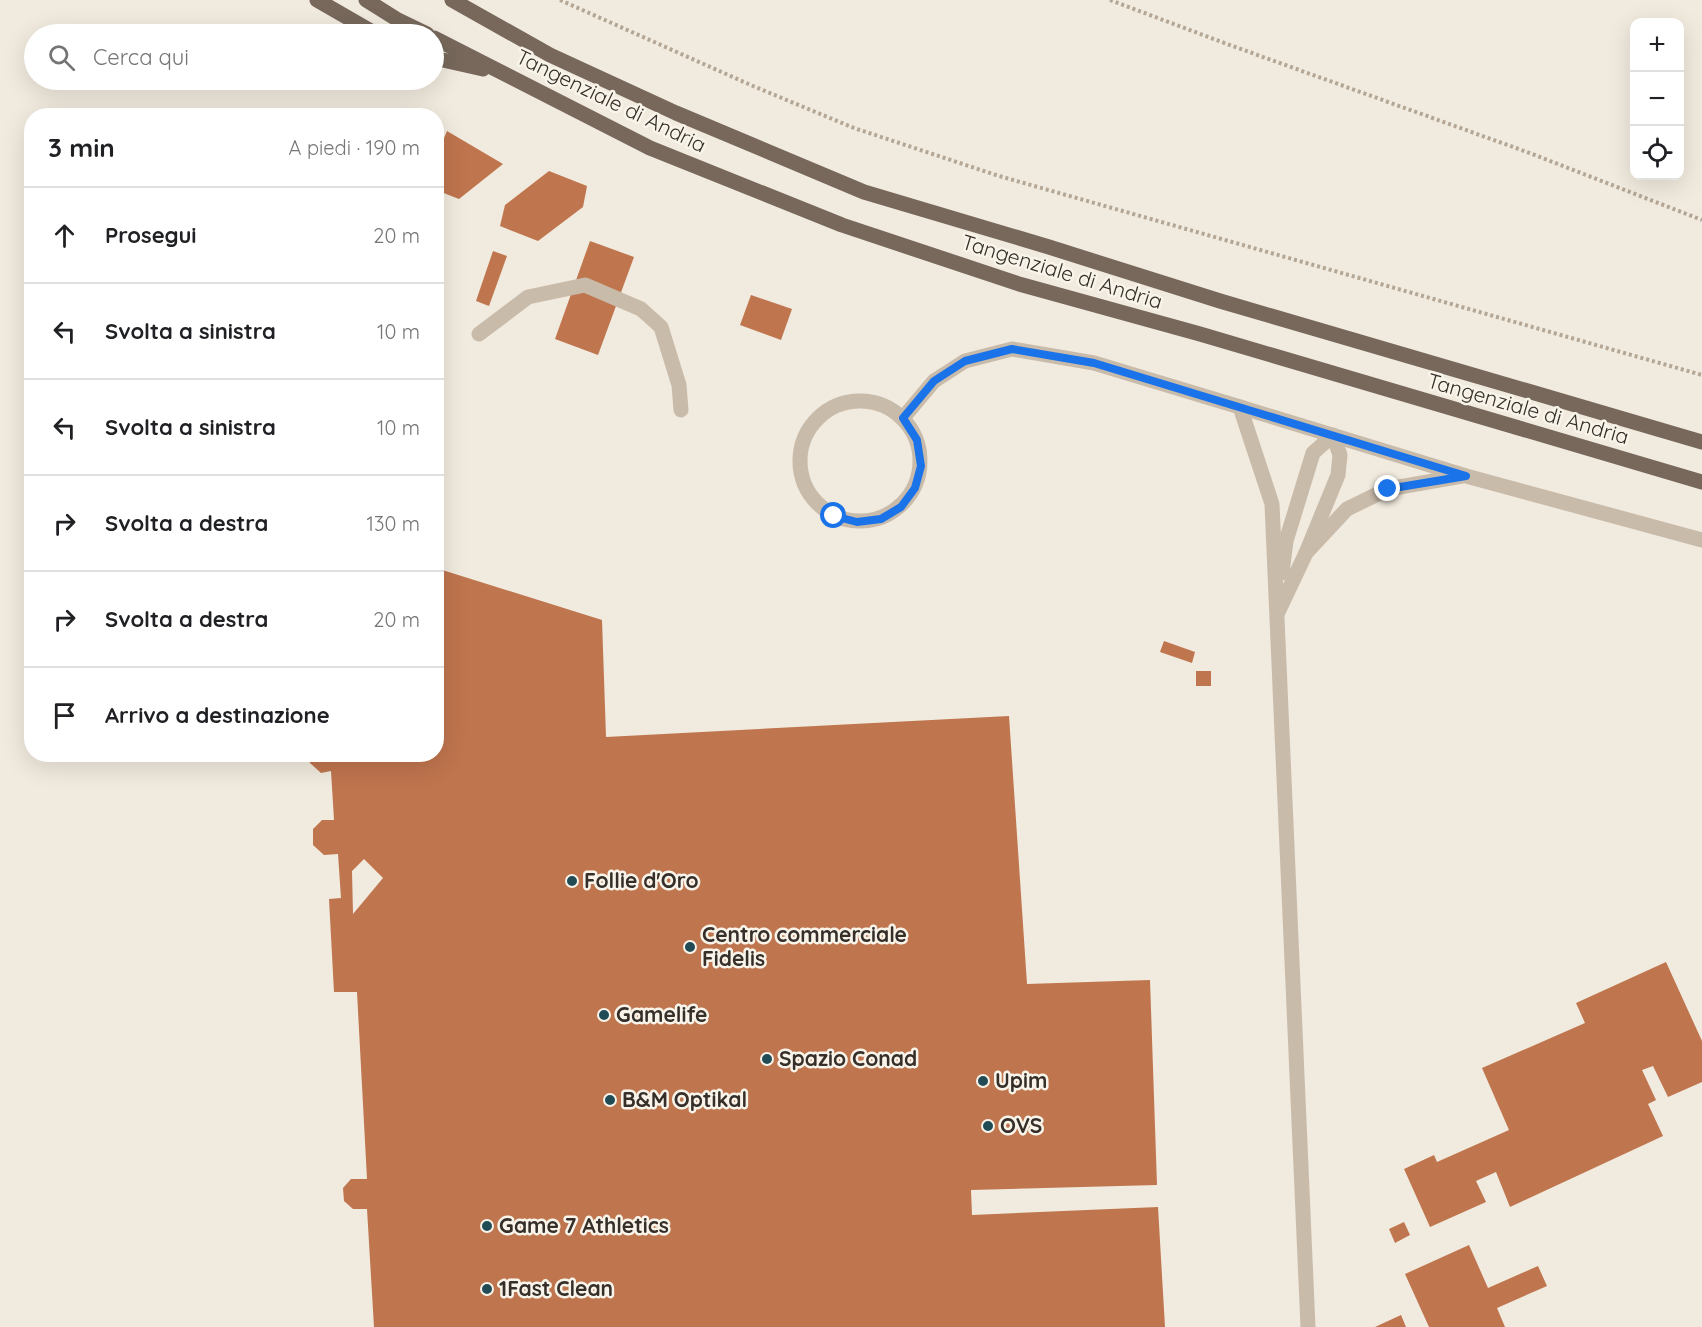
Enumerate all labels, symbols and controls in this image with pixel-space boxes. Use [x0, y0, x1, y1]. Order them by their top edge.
map controls [1630, 18, 1684, 180]
button: + [1630, 18, 1684, 72]
search box [24, 24, 444, 90]
icon: search [45, 41, 78, 74]
text: Cerca qui [93, 43, 189, 71]
street label: Tangenziale di Andria [512, 43, 711, 157]
button: − [1630, 72, 1684, 126]
button: locate [1630, 126, 1684, 180]
text: 3 min [48, 131, 115, 164]
text: A piedi · 190 m [289, 135, 420, 160]
icon: ahead [48, 219, 81, 252]
text: Prosegui [105, 221, 197, 249]
text: 20 m [373, 223, 420, 248]
street label: Tangenziale di Andria [959, 228, 1166, 314]
icon: left [48, 315, 81, 348]
text: Svolta a sinistra [105, 317, 276, 345]
text: 10 m [377, 319, 420, 344]
street label: Tangenziale di Andria [1425, 367, 1632, 449]
icon: left [48, 411, 81, 444]
text: Svolta a sinistra [105, 413, 276, 441]
text: 10 m [377, 415, 420, 440]
route end [1374, 475, 1400, 501]
route start [820, 502, 846, 528]
icon: right [48, 507, 81, 540]
text: Svolta a destra [105, 509, 268, 537]
text: 130 m [367, 511, 420, 536]
icon: right [48, 603, 81, 636]
text: Svolta a destra [105, 605, 268, 633]
text: 20 m [373, 607, 420, 632]
icon: arrive [48, 699, 81, 732]
text: Arrivo a destinazione [105, 701, 330, 729]
place label: Follie d'Oro [584, 867, 699, 893]
marker: Follie d'Oro [565, 874, 579, 888]
place label: Centro commerciale Fidelis [702, 921, 907, 971]
marker: Centro commerciale Fidelis [683, 940, 697, 954]
place label: Gamelife [616, 1001, 707, 1027]
marker: Gamelife [597, 1008, 611, 1022]
place label: Spazio Conad [779, 1045, 917, 1071]
marker: Spazio Conad [760, 1052, 774, 1066]
place label: Upim [995, 1067, 1047, 1093]
marker: Upim [976, 1074, 990, 1088]
place label: B&M Optikal [622, 1086, 747, 1112]
marker: B&M Optikal [603, 1093, 617, 1107]
place label: OVS [1000, 1112, 1042, 1138]
marker: OVS [981, 1119, 995, 1133]
place label: Game 7 Athletics [499, 1212, 669, 1238]
marker: Game 7 Athletics [480, 1219, 494, 1233]
place label: 1Fast Clean [499, 1275, 613, 1301]
marker: 1Fast Clean [480, 1282, 494, 1296]

